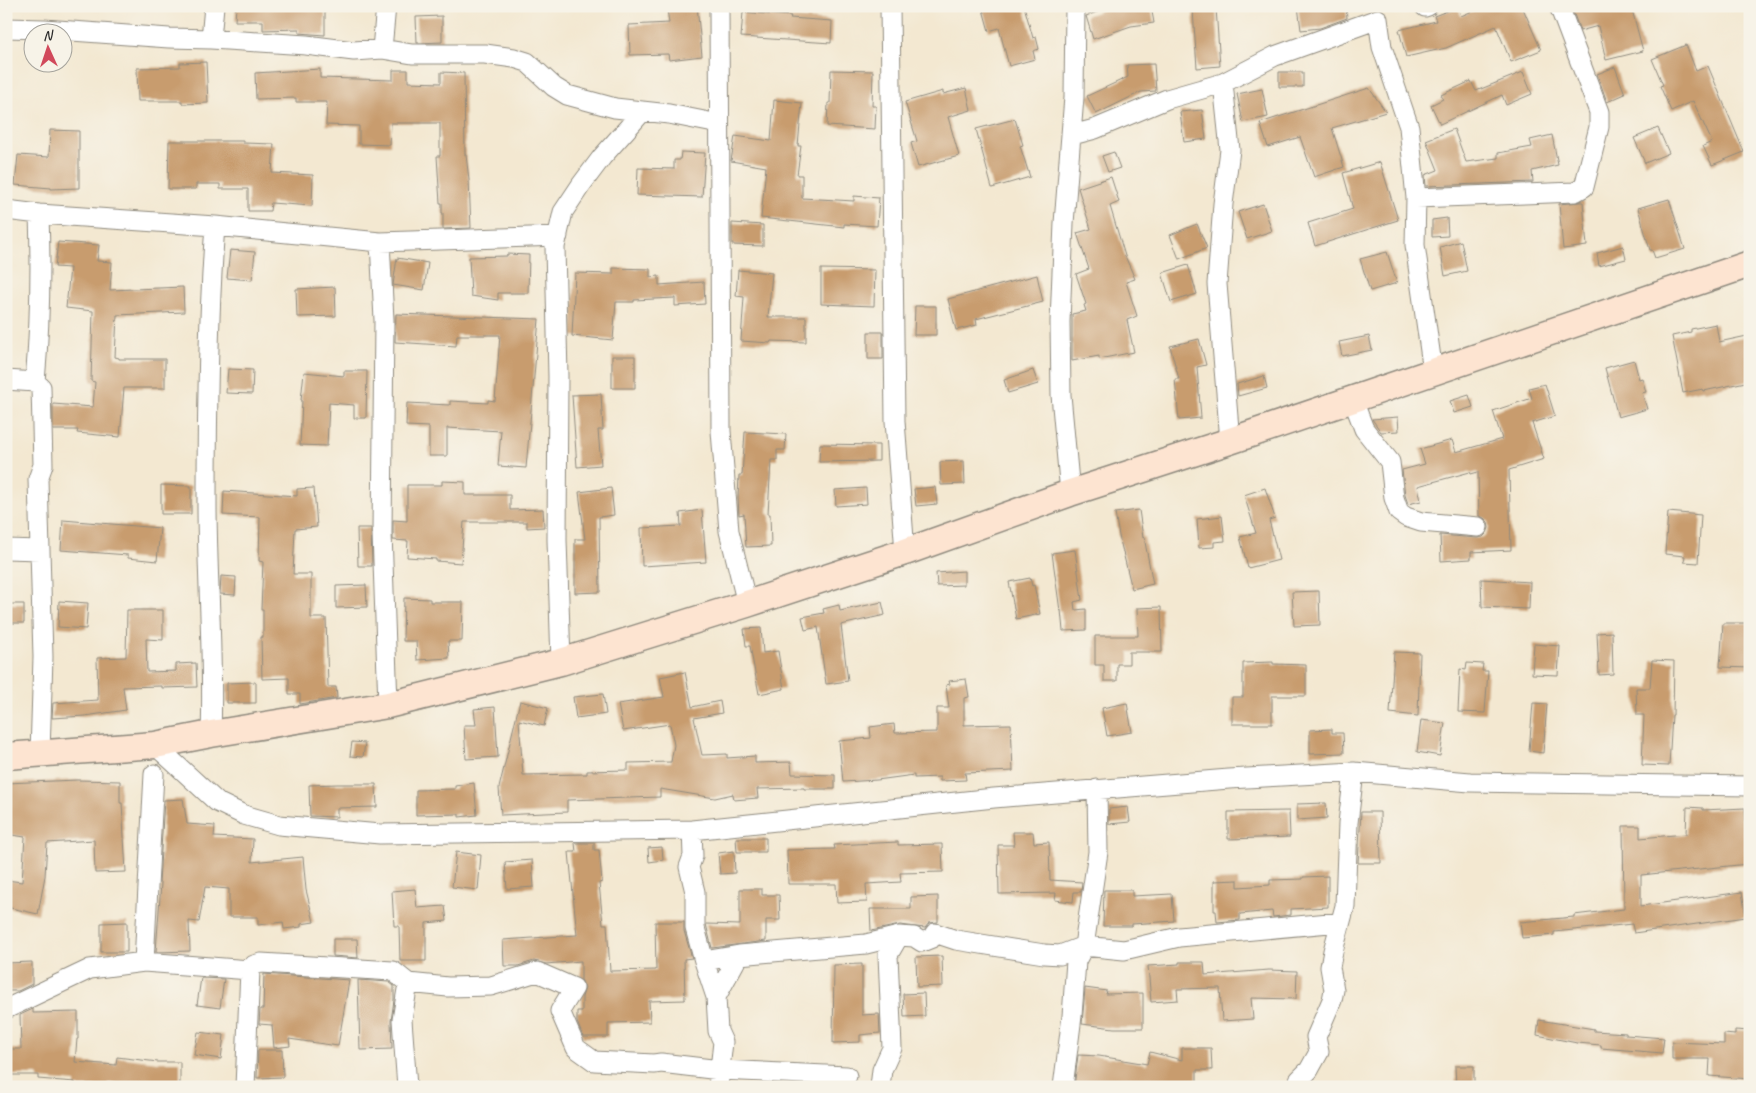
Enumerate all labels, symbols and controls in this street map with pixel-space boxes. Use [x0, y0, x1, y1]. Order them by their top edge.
north arrow [22, 22, 72, 72]
text: N [43, 27, 54, 44]

